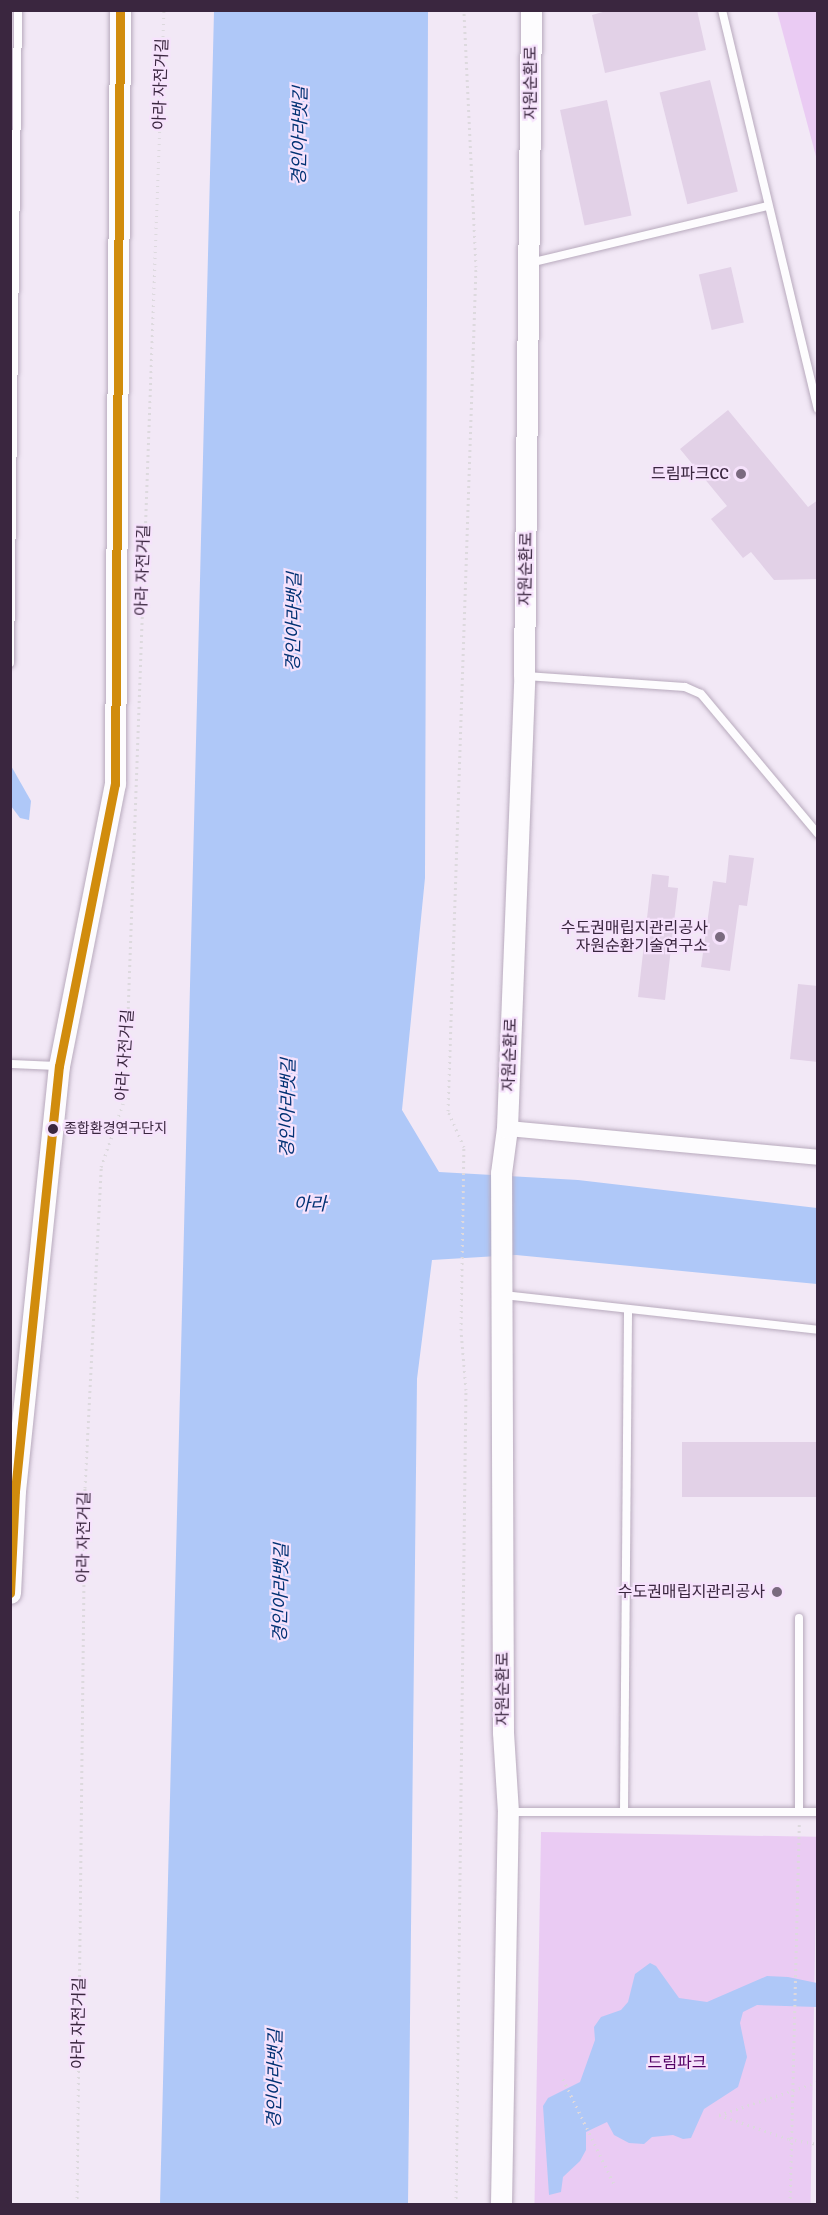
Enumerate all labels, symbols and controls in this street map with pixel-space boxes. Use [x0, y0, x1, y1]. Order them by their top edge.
street label: 아라 자전거길 [150, 38, 172, 130]
street label: 자원순환로 [521, 46, 541, 120]
water label: 경인아라뱃길 [288, 86, 312, 186]
place label: 드림파크CC [651, 464, 729, 484]
marker: 드림파크CC [734, 467, 748, 481]
street label: 아라 자전거길 [132, 524, 154, 616]
street label: 자원순환로 [516, 532, 536, 606]
water label: 경인아라뱃길 [282, 572, 306, 672]
place label: 수도권매립지관리공사 자원순환기술연구소 [561, 918, 708, 956]
marker: 수도권매립지관리공사 자원순환기술연구소 [713, 930, 727, 944]
street label: 아라 자전거길 [112, 1009, 138, 1101]
street label: 자원순환로 [499, 1018, 521, 1092]
water label: 경인아라뱃길 [276, 1058, 300, 1158]
place label: 종합환경연구단지 [64, 1121, 167, 1137]
marker: 종합환경연구단지 [47, 1123, 59, 1135]
water label: 아라 [293, 1193, 327, 1215]
street label: 아라 자전거길 [74, 1491, 94, 1583]
water label: 경인아라뱃길 [269, 1543, 293, 1643]
place label: 수도권매립지관리공사 [618, 1582, 765, 1602]
marker: 수도권매립지관리공사 [770, 1585, 784, 1599]
street label: 자원순환로 [493, 1652, 513, 1726]
street label: 아라 자전거길 [69, 1977, 89, 2069]
water label: 경인아라뱃길 [263, 2029, 287, 2129]
park label: 드림파크 [648, 2053, 706, 2073]

